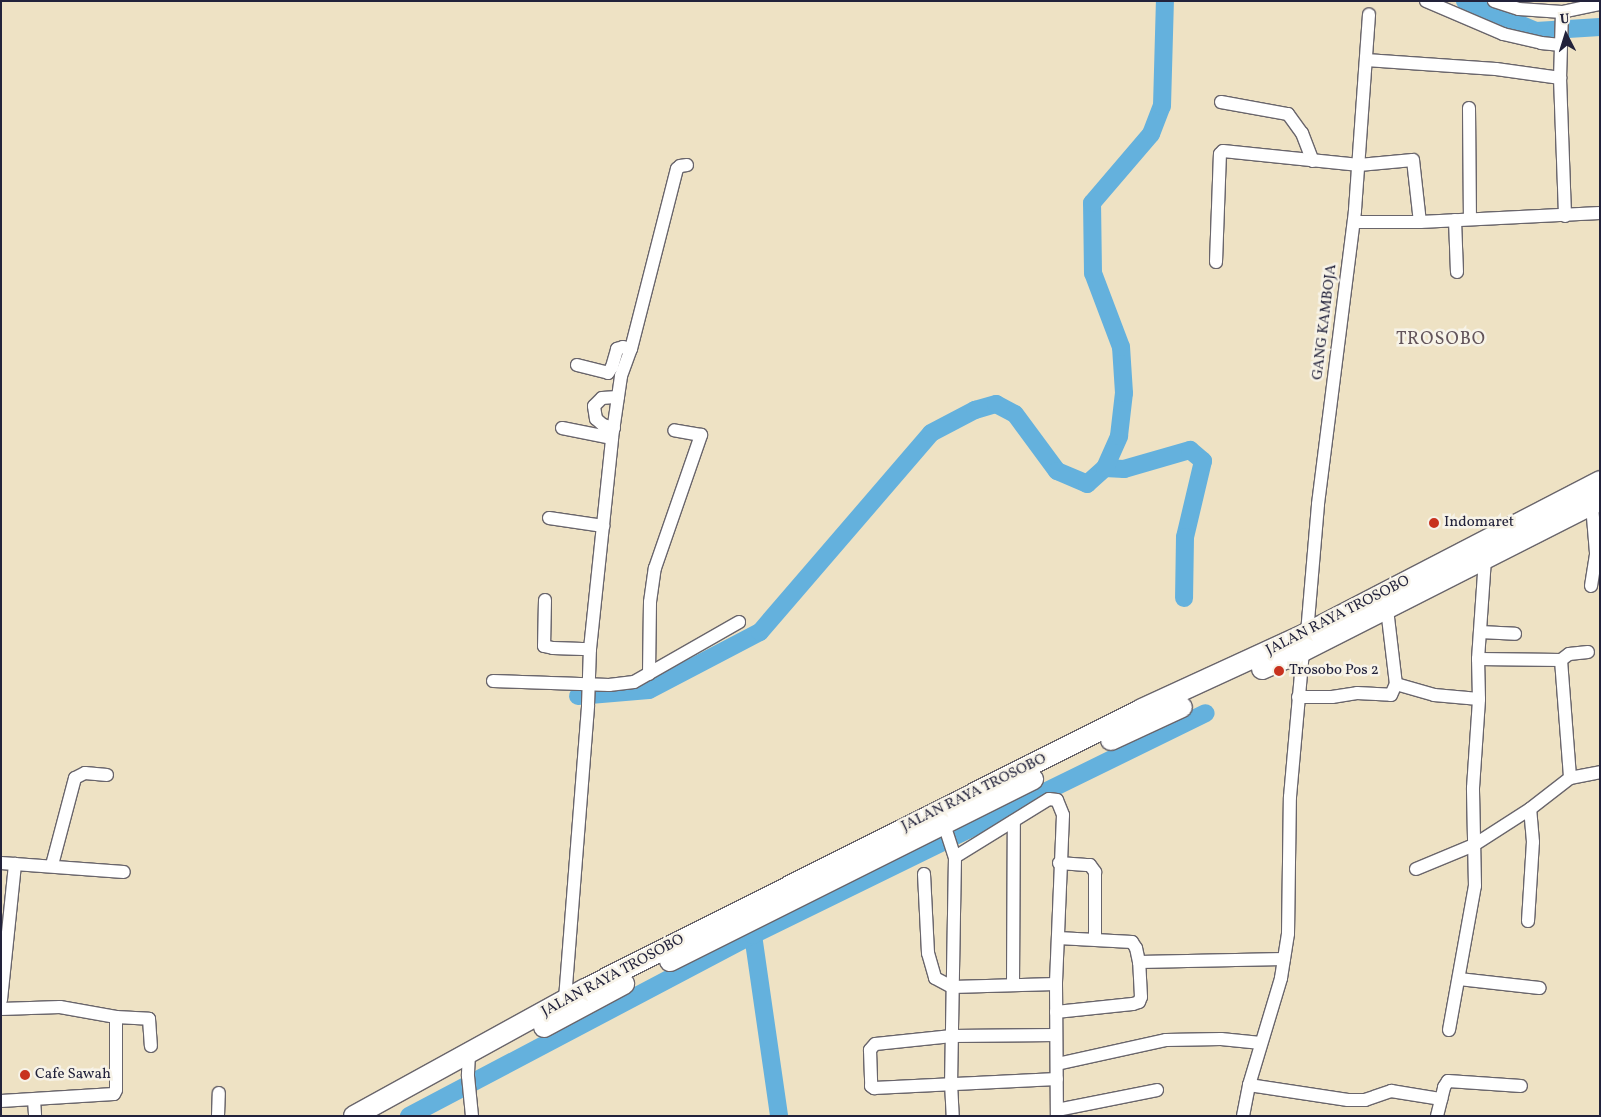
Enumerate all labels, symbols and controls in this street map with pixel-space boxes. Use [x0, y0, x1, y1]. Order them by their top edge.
north arrow [1541, 10, 1591, 60]
text: U [1559, 10, 1570, 29]
street label: GANG KAMBOJA [1309, 263, 1341, 381]
district label: TROSOBO [1395, 329, 1487, 351]
place label: Indomaret [1444, 514, 1514, 532]
marker: Indomaret [1428, 517, 1440, 529]
street label: JALAN RAYA TROSOBO [1263, 572, 1413, 660]
place label: Trosobo Pos 2 [1289, 662, 1379, 680]
marker: Trosobo Pos 2 [1273, 665, 1285, 677]
street label: JALAN RAYA TROSOBO [898, 750, 1050, 836]
street label: JALAN RAYA TROSOBO [538, 931, 688, 1021]
place label: Cafe Sawah [35, 1066, 111, 1084]
marker: Cafe Sawah [19, 1069, 31, 1081]

